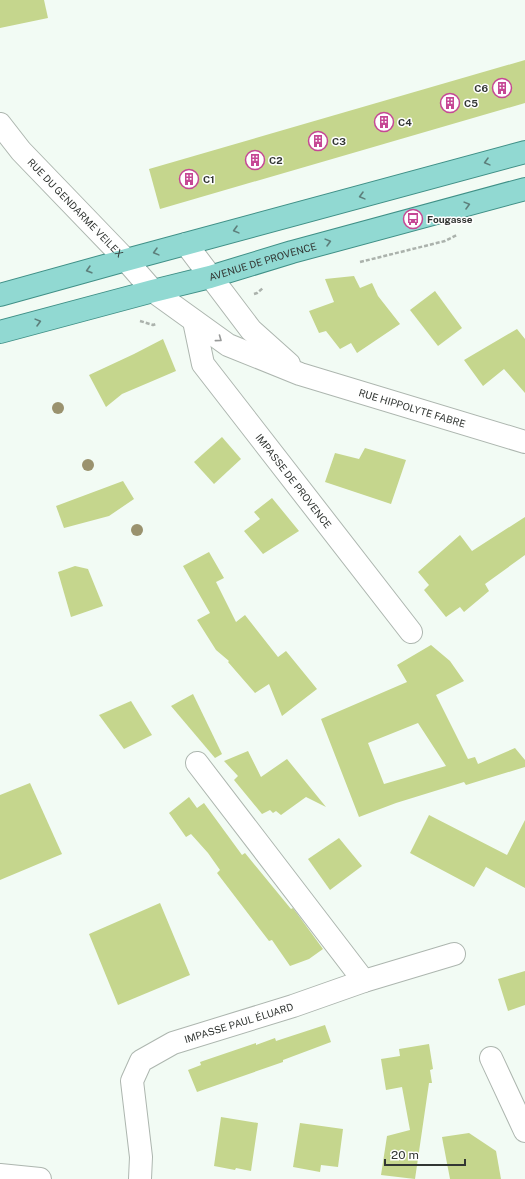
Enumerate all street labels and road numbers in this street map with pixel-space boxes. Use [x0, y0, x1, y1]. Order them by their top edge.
street label: RUE DU GENDARME VEILEX [25, 156, 126, 260]
street label: AVENUE DE PROVENCE [207, 240, 318, 283]
street label: RUE HIPPOLYTE FABRE [357, 386, 467, 430]
street label: IMPASSE DE PROVENCE [253, 431, 334, 530]
street label: IMPASSE PAUL ÉLUARD [183, 1000, 295, 1045]

